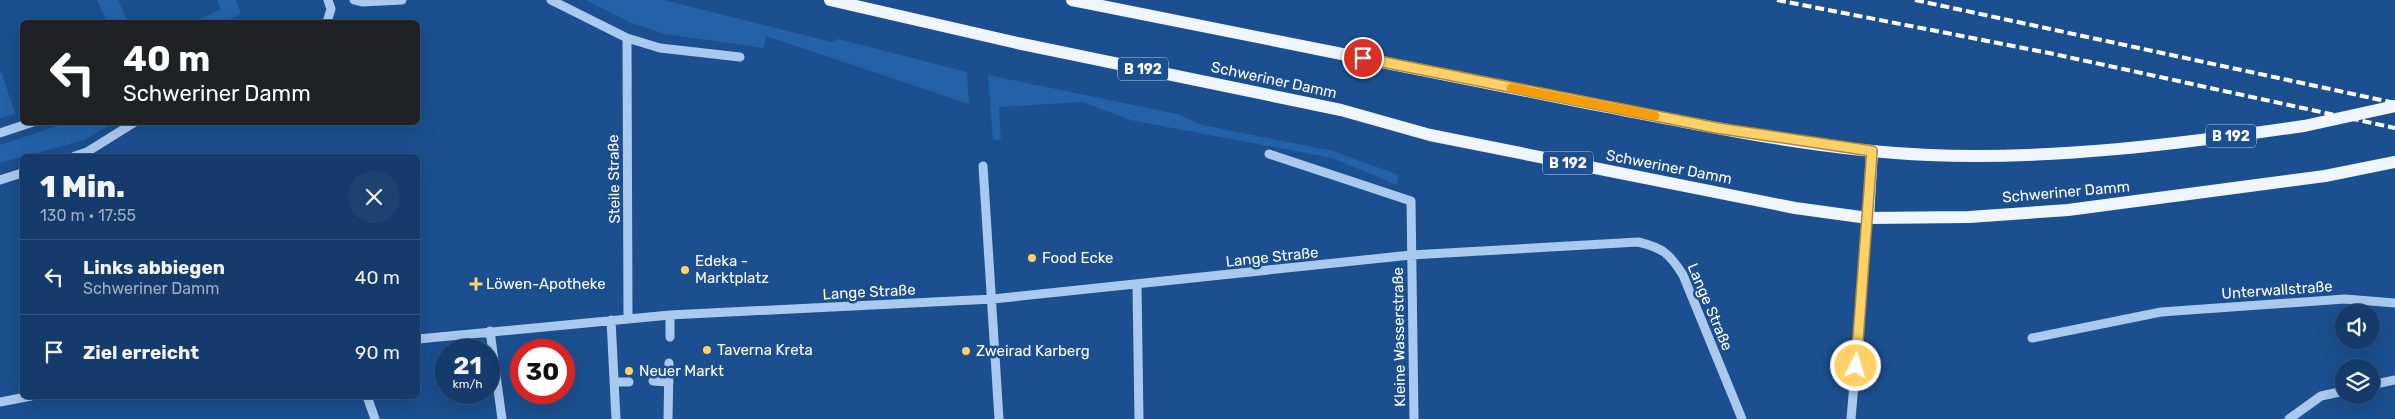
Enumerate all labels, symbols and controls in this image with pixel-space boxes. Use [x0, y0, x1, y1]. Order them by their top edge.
pin [1342, 37, 1384, 79]
text: 40 m [123, 38, 210, 80]
icon: left [40, 40, 105, 105]
icon: arrive [1349, 44, 1377, 72]
road number: B 192 [1118, 58, 1168, 80]
street label: Schweriner Damm [1210, 58, 1338, 102]
text: Schweriner Damm [123, 80, 311, 107]
road number: B 192 [2206, 124, 2256, 148]
street label: Steile Straße [604, 134, 624, 224]
street label: Schweriner Damm [1604, 146, 1734, 188]
road number: B 192 [1543, 152, 1593, 174]
text: 1 Min. [40, 169, 125, 205]
button: close [348, 171, 400, 223]
street label: Schweriner Damm [2001, 177, 2131, 207]
text: 130 m · 17:55 [40, 206, 136, 225]
street label: Lange Straße [1225, 243, 1319, 271]
place label: Food Ecke [1042, 249, 1113, 267]
place label: Edeka - Marktplatz [695, 252, 769, 287]
marker: Food Ecke [1026, 252, 1038, 264]
text: Links abbiegen [83, 256, 225, 279]
street label: Lange Straße [1684, 261, 1736, 353]
icon: left [40, 263, 68, 291]
marker: Edeka - Marktplatz [679, 264, 691, 276]
text: 40 m [355, 266, 400, 289]
street label: Kleine Wasserstraße [1389, 267, 1409, 407]
place label: Löwen-Apotheke [486, 275, 606, 293]
street label: Unterwallstraße [2221, 277, 2333, 303]
marker: Löwen-Apotheke [470, 278, 482, 290]
text: Schweriner Damm [83, 279, 220, 298]
street label: Lange Straße [822, 281, 916, 303]
map controls [2335, 304, 2380, 404]
button: sound [2335, 304, 2380, 349]
icon: arrive [40, 338, 68, 366]
speed limit sign: 30 [510, 339, 575, 404]
position arrow [1829, 339, 1881, 391]
text: Ziel erreicht [83, 341, 199, 364]
text: 90 m [355, 341, 400, 364]
place label: Taverna Kreta [717, 341, 813, 359]
place label: Zweirad Karberg [976, 342, 1090, 360]
marker: Taverna Kreta [701, 344, 713, 356]
marker: Zweirad Karberg [960, 345, 972, 357]
text: 21 [453, 351, 482, 380]
button: layers [2335, 359, 2380, 404]
place label: Neuer Markt [639, 362, 724, 380]
marker: Neuer Markt [623, 365, 635, 377]
text: km/h [453, 377, 482, 391]

